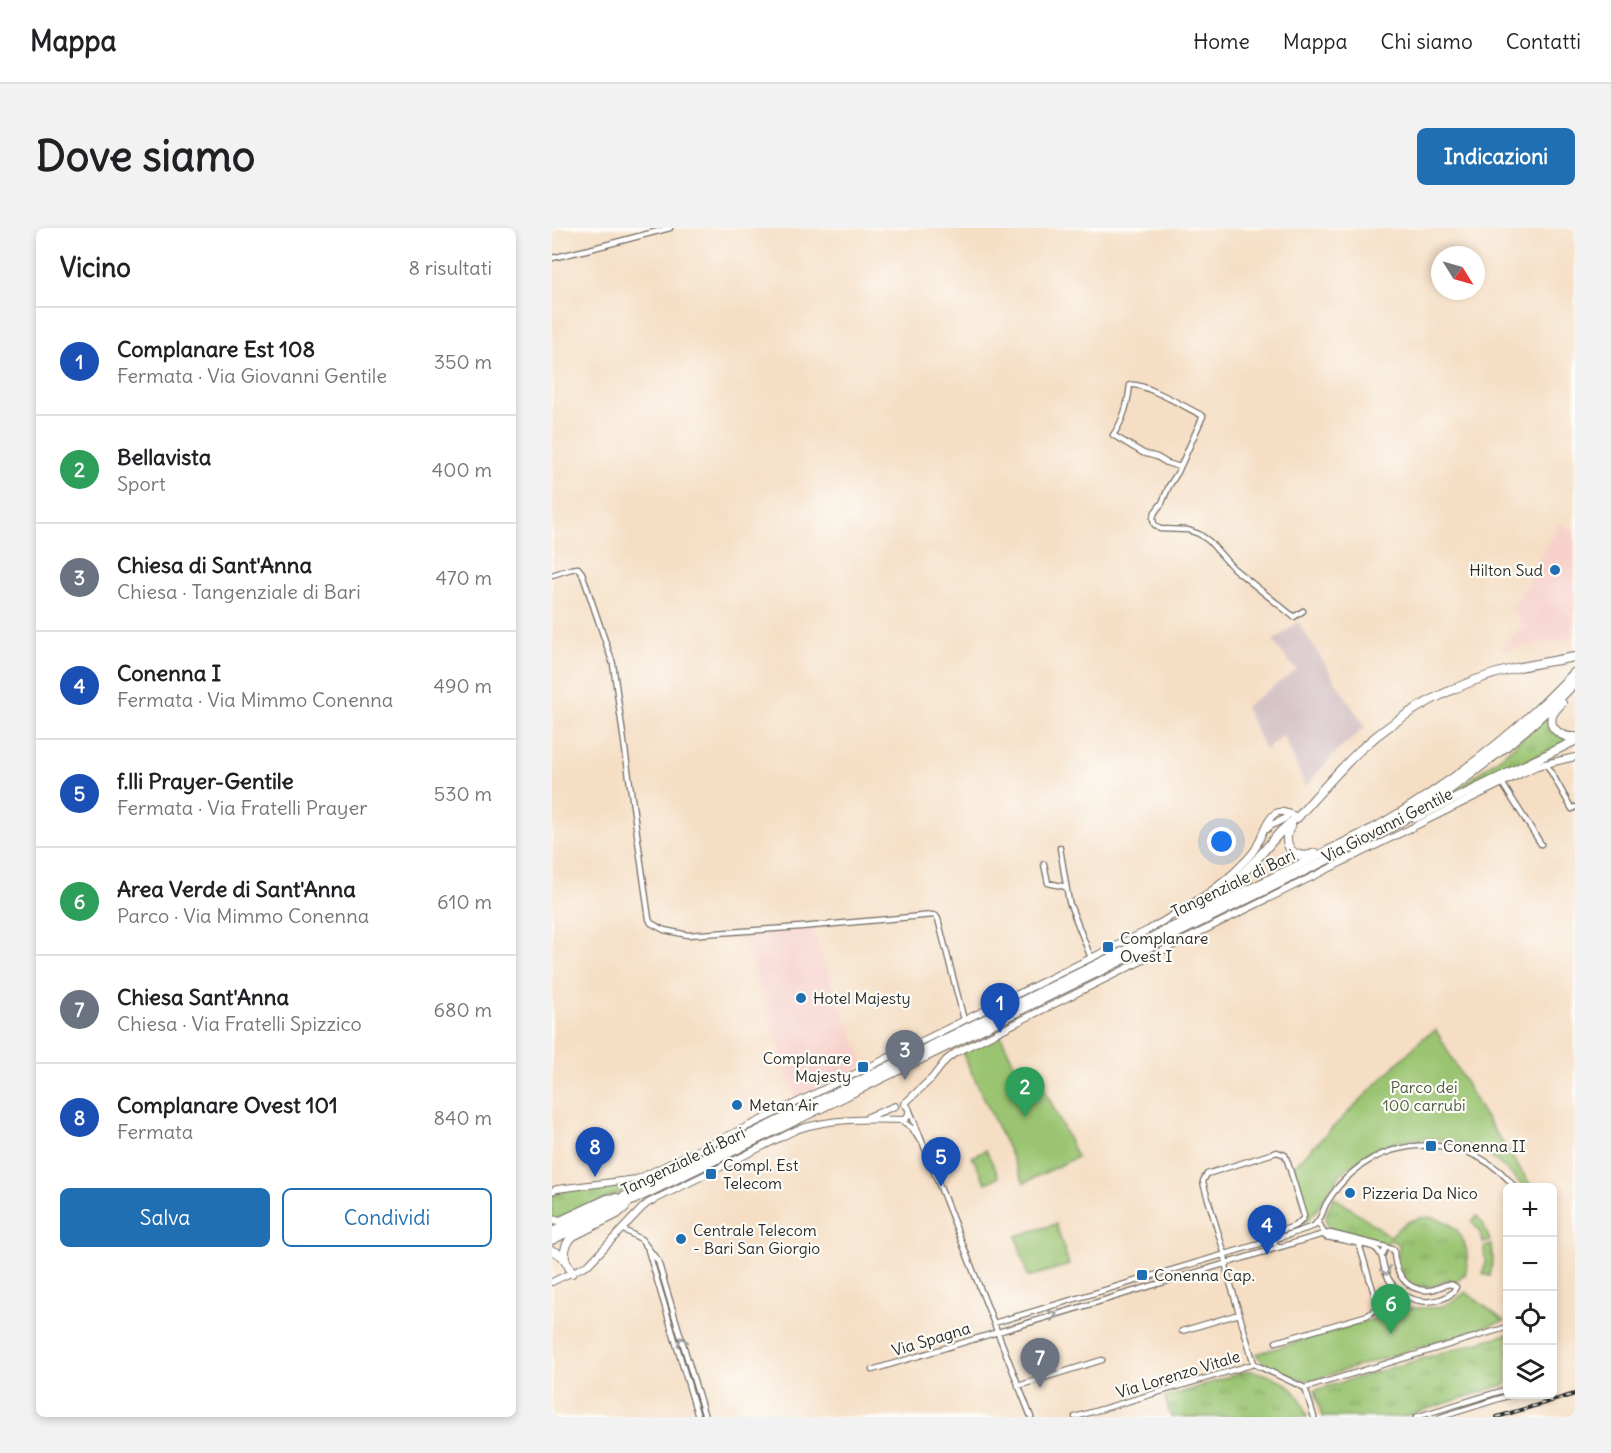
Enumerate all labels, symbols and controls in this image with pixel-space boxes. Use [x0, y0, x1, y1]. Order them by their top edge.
text: Mappa [30, 23, 116, 59]
text: Home [1193, 28, 1250, 55]
text: Mappa [1283, 28, 1348, 55]
text: Chi siamo [1381, 28, 1473, 55]
text: Contatti [1506, 28, 1581, 55]
button: Indicazioni [1417, 128, 1575, 185]
text: Dove siamo [36, 130, 255, 182]
north arrow [1431, 246, 1485, 300]
text: Vicino [60, 251, 131, 284]
text: 8 risultati [408, 255, 492, 280]
text: Complanare Est 108 [117, 335, 315, 363]
text: 1 [76, 349, 83, 374]
text: 350 m [434, 349, 492, 374]
text: Fermata · Via Giovanni Gentile [117, 363, 387, 388]
text: Bellavista [117, 443, 211, 471]
text: 2 [74, 457, 85, 482]
text: 400 m [432, 457, 492, 482]
text: Sport [117, 471, 166, 496]
text: Chiesa di Sant'Anna [117, 551, 312, 579]
place label: Hilton Sud [1469, 560, 1543, 580]
marker: Hilton Sud [1548, 563, 1562, 577]
text: 3 [74, 565, 85, 590]
text: 470 m [435, 565, 492, 590]
text: Chiesa · Tangenziale di Bari [117, 579, 361, 604]
text: Conenna I [117, 659, 221, 687]
text: 4 [74, 673, 85, 698]
text: 490 m [433, 673, 492, 698]
text: Fermata · Via Mimmo Conenna [117, 687, 393, 712]
text: f.lli Prayer-Gentile [117, 767, 294, 795]
text: 5 [74, 781, 85, 806]
text: 530 m [434, 781, 492, 806]
street label: Via Giovanni Gentile [1318, 783, 1456, 867]
text: Fermata · Via Fratelli Prayer [117, 795, 367, 820]
your location [1207, 827, 1236, 856]
street label: Tangenziale di Bari [1168, 844, 1298, 922]
text: Area Verde di Sant'Anna [117, 875, 356, 903]
text: 6 [74, 889, 85, 914]
text: 610 m [437, 889, 492, 914]
text: Parco · Via Mimmo Conenna [117, 903, 369, 928]
place label: Complanare Ovest I [1120, 928, 1208, 966]
marker: Complanare Ovest I [1101, 940, 1115, 954]
text: Chiesa Sant'Anna [117, 983, 289, 1011]
pin: 1 [980, 984, 1020, 1033]
place label: Hotel Majesty [813, 988, 911, 1008]
marker: Hotel Majesty [794, 991, 808, 1005]
text: 7 [75, 997, 84, 1022]
text: 680 m [433, 997, 492, 1022]
text: Chiesa · Via Fratelli Spizzico [117, 1011, 362, 1036]
pin: 3 [886, 1030, 924, 1080]
place label: Complanare Majesty [763, 1048, 851, 1086]
marker: Complanare Majesty [856, 1060, 870, 1074]
pin: 2 [1006, 1068, 1044, 1117]
park label: Parco dei 100 carrubi [1382, 1077, 1466, 1115]
text: Complanare Ovest 101 [117, 1091, 338, 1119]
place label: Metan Air [749, 1095, 819, 1115]
marker: Metan Air [730, 1098, 744, 1112]
text: 8 [74, 1105, 85, 1130]
text: 840 m [433, 1105, 492, 1130]
text: Fermata [117, 1119, 193, 1144]
street label: Tangenziale di Bari [618, 1122, 748, 1200]
pin: 8 [576, 1128, 615, 1177]
place label: Conenna II [1443, 1136, 1526, 1156]
pin: 5 [922, 1138, 960, 1187]
marker: Conenna II [1424, 1139, 1438, 1153]
place label: Compl. Est Telecom [723, 1155, 799, 1193]
marker: Compl. Est Telecom [704, 1167, 718, 1181]
place label: Pizzeria Da Nico [1362, 1183, 1478, 1203]
map controls [1503, 1183, 1557, 1399]
button: + [1503, 1183, 1557, 1237]
marker: Pizzeria Da Nico [1343, 1186, 1357, 1200]
button: Salva [60, 1188, 270, 1247]
button: Condividi [282, 1188, 492, 1247]
pin: 4 [1248, 1206, 1286, 1255]
place label: Centrale Telecom - Bari San Giorgio [693, 1220, 820, 1258]
marker: Centrale Telecom - Bari San Giorgio [674, 1232, 688, 1246]
button: − [1503, 1237, 1557, 1291]
place label: Conenna Cap. [1154, 1265, 1255, 1285]
one-way arrow [1379, 1265, 1391, 1276]
marker: Conenna Cap. [1135, 1268, 1149, 1282]
pin: 6 [1372, 1284, 1410, 1334]
button: locate [1503, 1291, 1557, 1345]
one-way arrow [1047, 1310, 1058, 1322]
street label: Via Spagna [889, 1318, 973, 1360]
one-way arrow [677, 1336, 689, 1347]
pin: 7 [1020, 1338, 1060, 1388]
button: layers [1503, 1345, 1557, 1399]
street label: Via Lorenzo Vitale [1114, 1346, 1242, 1402]

